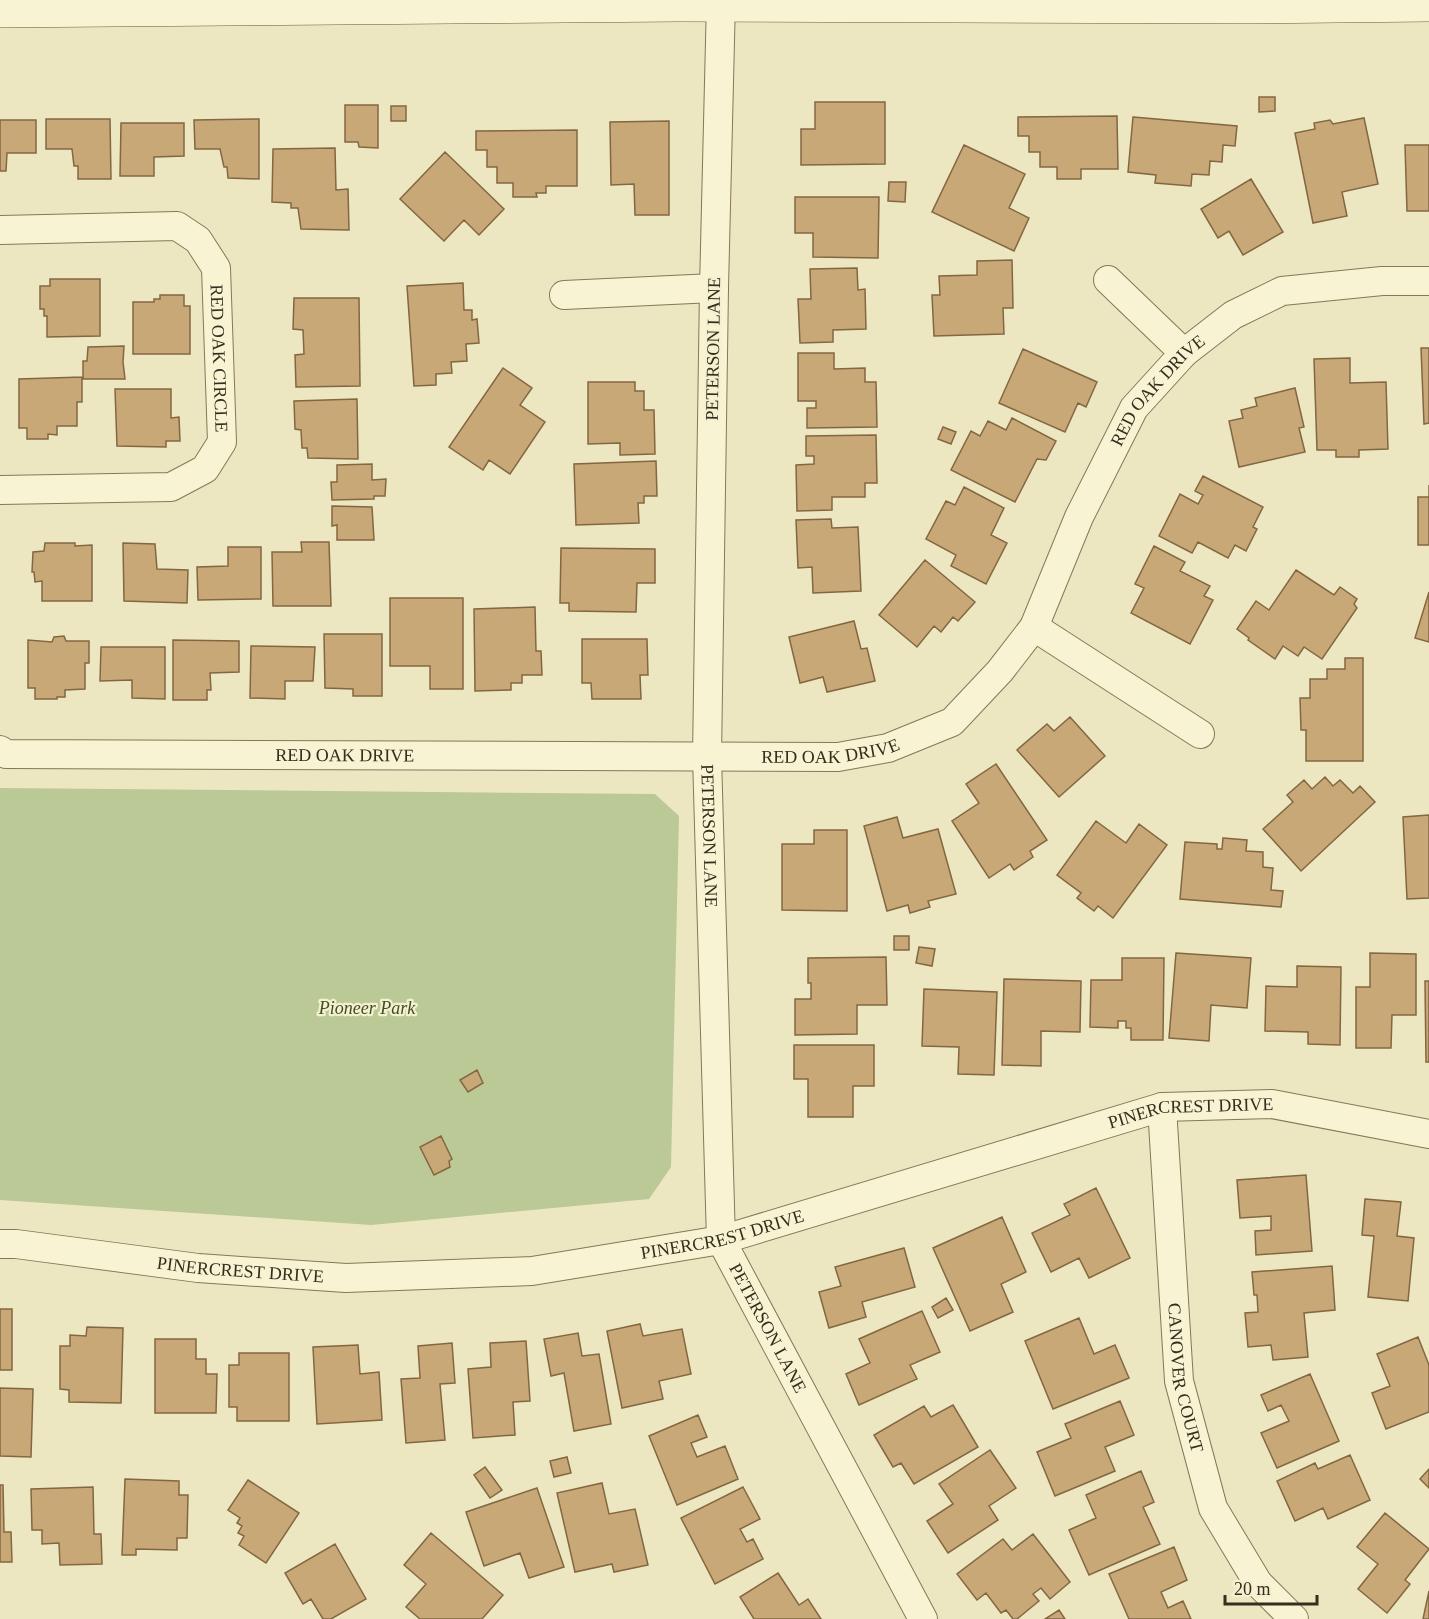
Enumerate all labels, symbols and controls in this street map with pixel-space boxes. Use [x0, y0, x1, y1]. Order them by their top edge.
street label: PETERSON LANE [702, 277, 724, 421]
street label: RED OAK CIRCLE [207, 284, 232, 433]
street label: RED OAK DRIVE [1107, 331, 1209, 449]
street label: RED OAK DRIVE [761, 734, 902, 767]
street label: RED OAK DRIVE [275, 745, 414, 765]
street label: PETERSON LANE [697, 764, 721, 908]
park label: Pioneer Park [318, 998, 416, 1018]
street label: PINERCREST DRIVE [1106, 1094, 1274, 1133]
street label: PINERCREST DRIVE [639, 1206, 806, 1263]
street label: PINERCREST DRIVE [156, 1253, 324, 1286]
street label: PETERSON LANE [725, 1260, 810, 1396]
street label: CANOVER COURT [1164, 1302, 1208, 1454]
scale bar [1225, 1568, 1316, 1606]
text: 20 m [1234, 1579, 1271, 1599]

